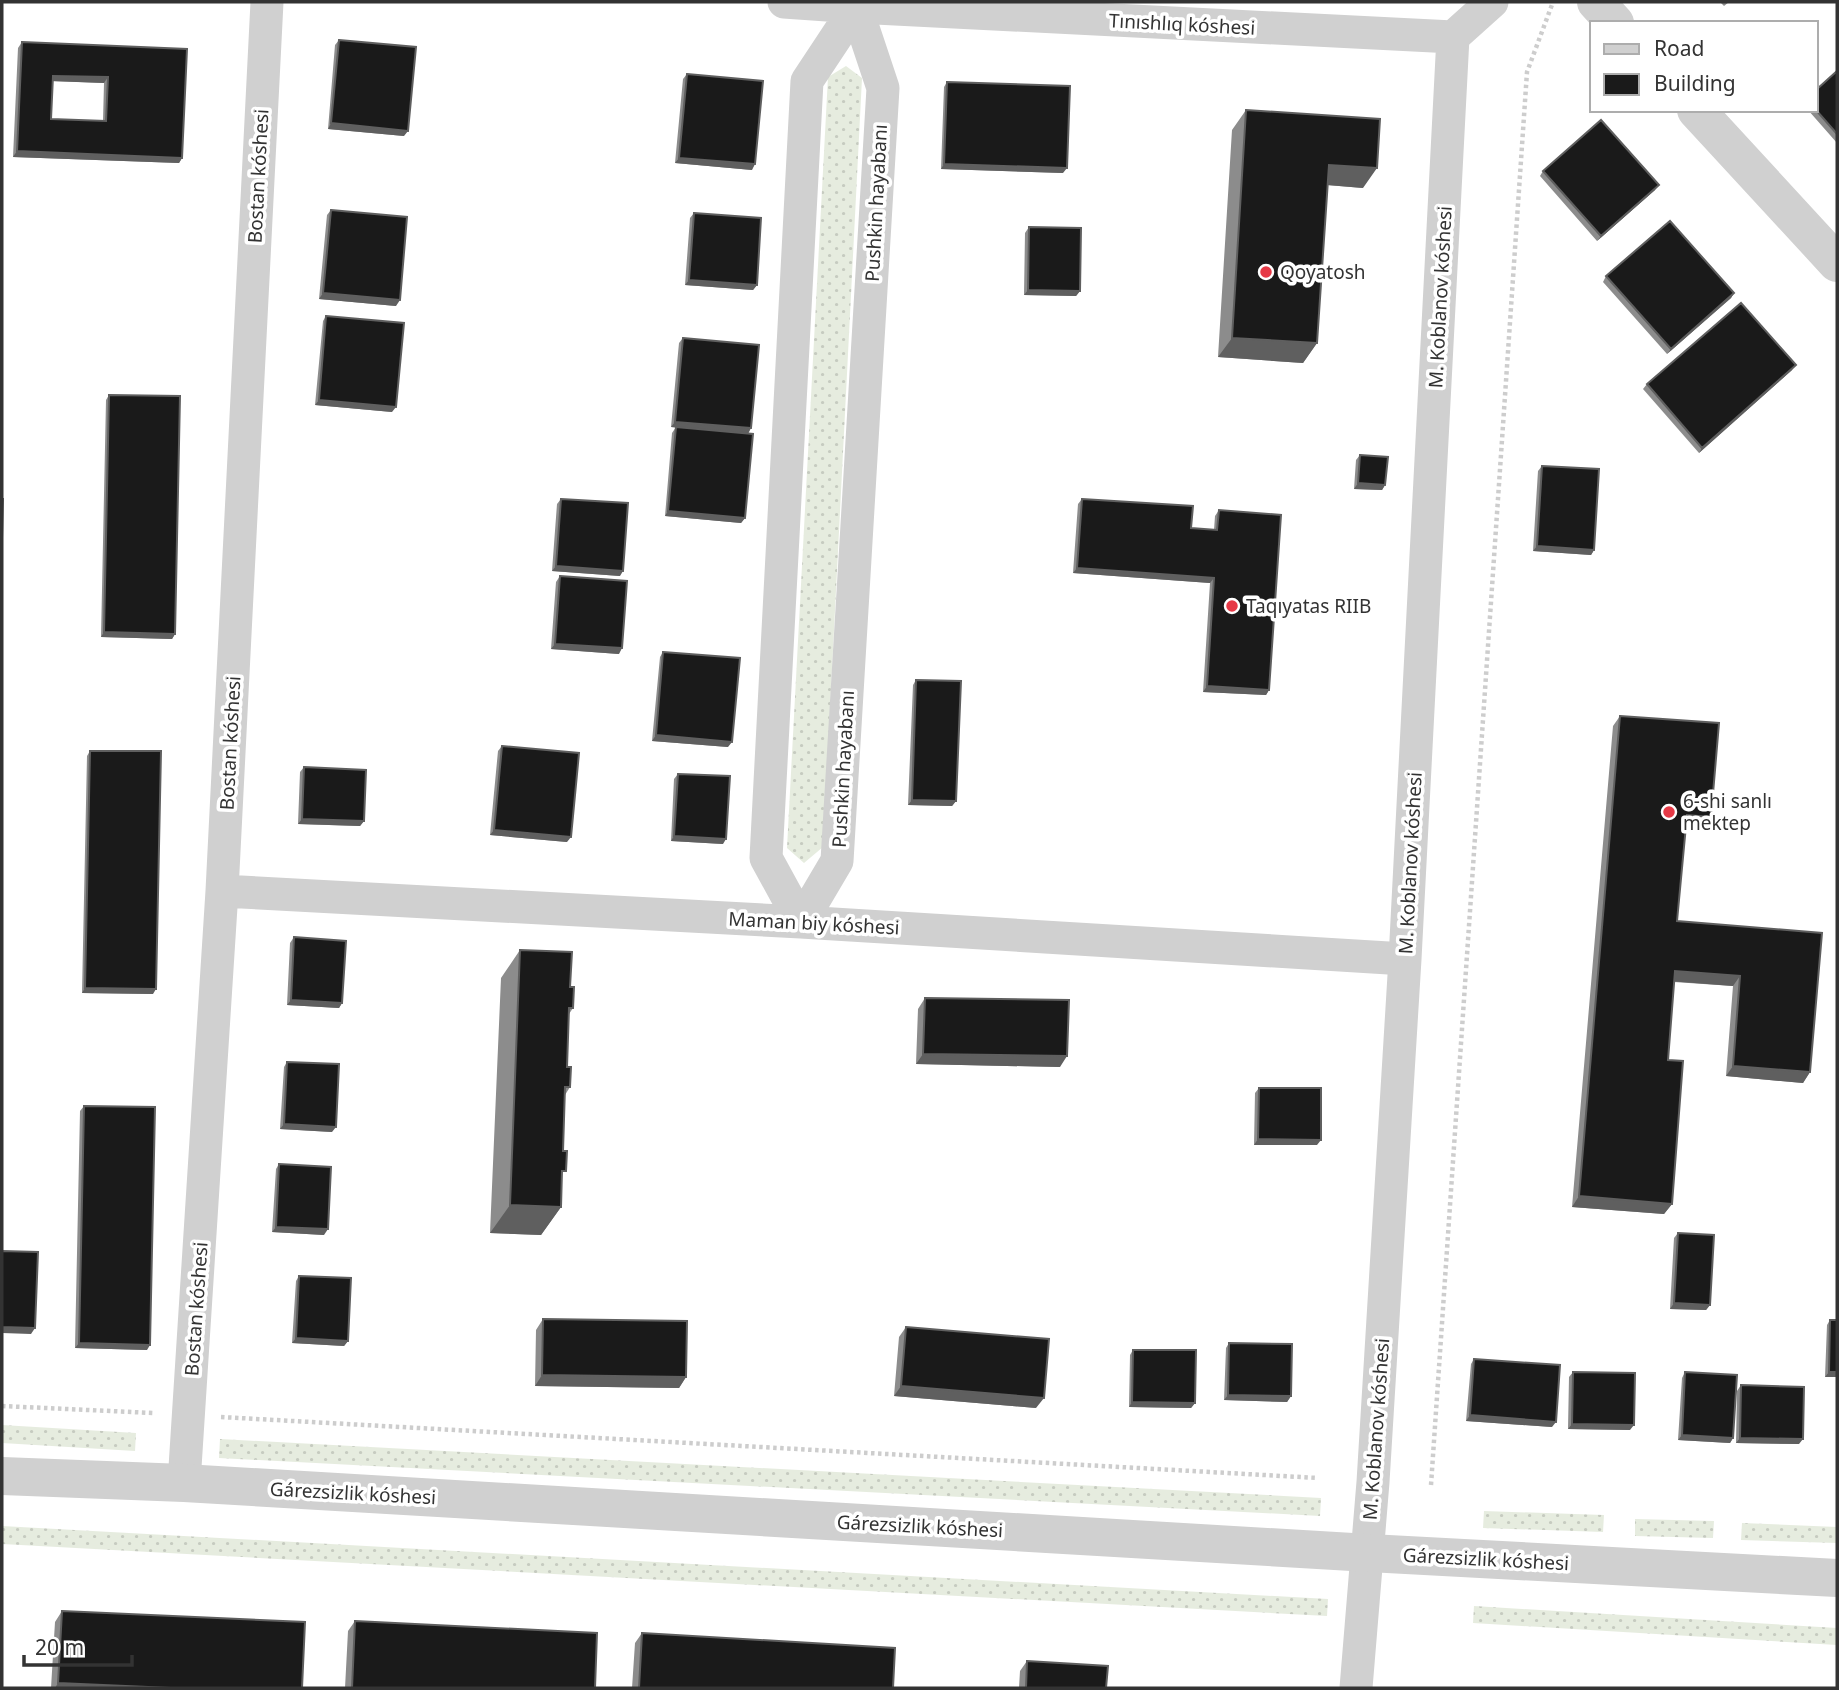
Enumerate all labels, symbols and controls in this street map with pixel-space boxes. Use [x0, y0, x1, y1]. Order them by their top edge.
street label: Tınıshlıq kóshesi [1108, 7, 1256, 41]
legend [1590, 21, 1818, 112]
text: Road [1654, 34, 1704, 62]
text: Building [1654, 69, 1736, 97]
street label: Bostan kóshesi [242, 108, 274, 244]
street label: Pushkin hayabanı [859, 124, 893, 282]
street label: M. Koblanov kóshesi [1422, 205, 1458, 389]
place label: Qoyatosh [1280, 259, 1366, 285]
marker: Qoyatosh [1258, 264, 1274, 280]
place label: Taqıyatas RIIB [1246, 593, 1371, 619]
marker: Taqıyatas RIIB [1224, 598, 1240, 614]
street label: Bostan kóshesi [214, 675, 246, 811]
street label: Pushkin hayabanı [826, 690, 860, 848]
street label: M. Koblanov kóshesi [1392, 771, 1428, 955]
place label: 6-shi sanlı mektep [1683, 788, 1772, 836]
marker: 6-shi sanlı mektep [1661, 804, 1677, 820]
street label: Maman biy kóshesi [728, 906, 900, 940]
street label: Bostan kóshesi [178, 1241, 214, 1377]
street label: M. Koblanov kóshesi [1357, 1337, 1395, 1521]
street label: Gárezsizlik kóshesi [269, 1476, 437, 1510]
street label: Gárezsizlik kóshesi [836, 1509, 1004, 1543]
street label: Gárezsizlik kóshesi [1402, 1542, 1570, 1576]
scale bar [24, 1624, 133, 1668]
text: 20 m [35, 1633, 84, 1661]

